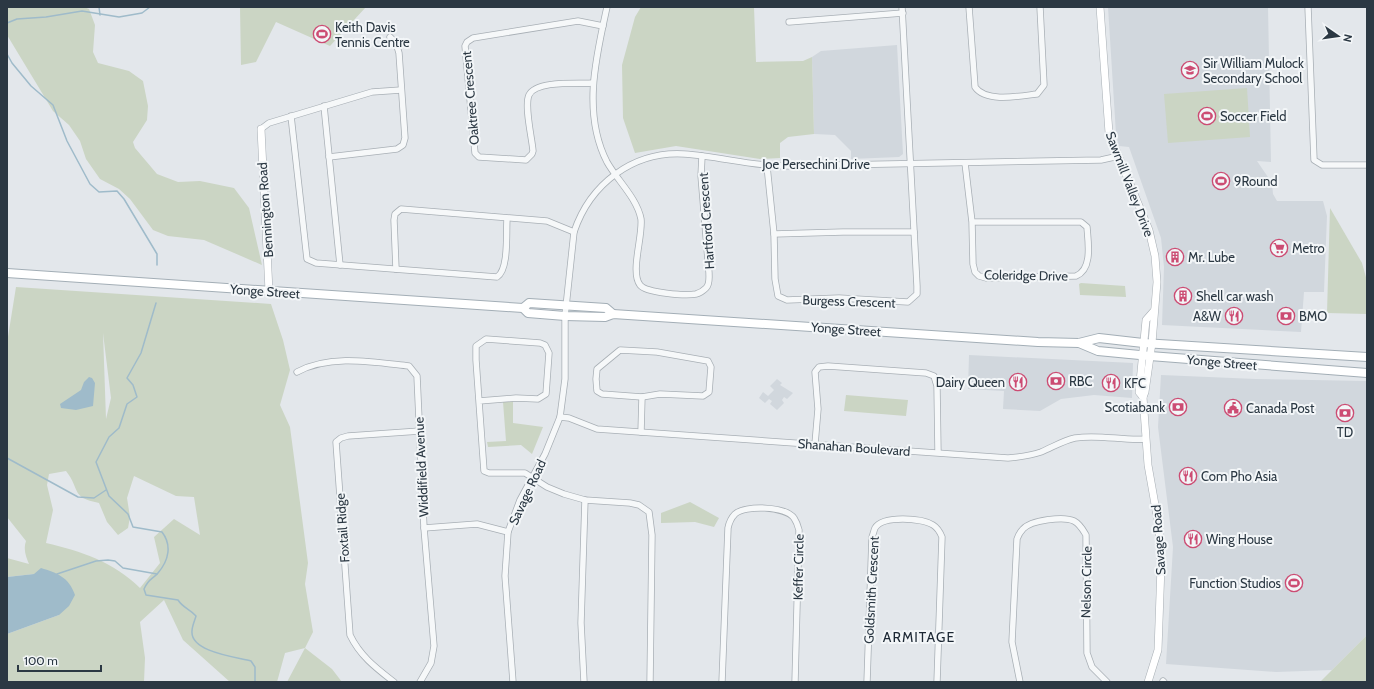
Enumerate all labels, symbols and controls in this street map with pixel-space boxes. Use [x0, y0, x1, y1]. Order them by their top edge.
north arrow [1318, 16, 1358, 56]
place label: Keith Davis Tennis Centre [335, 19, 410, 50]
sports icon: Keith Davis Tennis Centre [312, 24, 332, 44]
text: N [1340, 33, 1355, 44]
street label: Oaktree Crescent [458, 50, 482, 146]
place label: Sir William Mulock Secondary School [1203, 55, 1304, 86]
school or university icon: Sir William Mulock Secondary School [1180, 60, 1200, 80]
sports icon: Soccer Field [1197, 106, 1217, 126]
place label: Soccer Field [1220, 108, 1286, 124]
street label: Sawmill Valley Drive [1103, 129, 1158, 239]
street label: Joe Persechini Drive [761, 156, 870, 172]
street label: Bennington Road [254, 162, 276, 258]
street label: Hartford Crescent [695, 171, 717, 270]
sports icon: 9Round [1211, 171, 1231, 191]
place label: 9Round [1234, 173, 1277, 189]
supermarket icon: Metro [1269, 238, 1289, 258]
place label: Metro [1292, 240, 1325, 256]
building icon: Mr. Lube [1165, 247, 1185, 267]
place label: Mr. Lube [1188, 249, 1235, 265]
street label: Coleridge Drive [984, 266, 1068, 284]
street label: Yonge Street [228, 281, 301, 301]
building icon: Shell car wash [1173, 286, 1193, 306]
place label: Shell car wash [1196, 288, 1274, 304]
street label: Burgess Crescent [802, 291, 896, 311]
restaurant icon: A&W [1224, 306, 1244, 326]
bank icon: BMO [1276, 306, 1296, 326]
place label: A&W [1193, 308, 1222, 324]
place label: BMO [1299, 308, 1327, 324]
street label: Yonge Street [809, 319, 882, 339]
street label: Yonge Street [1185, 351, 1258, 373]
bank icon: RBC [1046, 371, 1066, 391]
restaurant icon: Dairy Queen [1008, 372, 1028, 392]
place label: RBC [1069, 373, 1093, 389]
restaurant icon: KFC [1101, 373, 1121, 393]
place label: Dairy Queen [936, 374, 1005, 390]
place label: KFC [1124, 375, 1146, 391]
bank icon: Scotiabank [1168, 397, 1188, 417]
public building icon: Canada Post [1223, 398, 1243, 418]
place label: Scotiabank [1105, 399, 1165, 415]
place label: Canada Post [1246, 400, 1315, 416]
bank icon: TD [1335, 403, 1355, 423]
street label: Widdifield Avenue [410, 416, 432, 517]
place label: TD [1337, 424, 1353, 440]
street label: Shanahan Boulevard [797, 435, 911, 459]
street label: Savage Road [505, 457, 549, 527]
restaurant icon: Com Pho Asia [1178, 466, 1198, 486]
place label: Com Pho Asia [1201, 468, 1278, 484]
street label: Foxtail Ridge [332, 492, 352, 563]
street label: Savage Road [1148, 504, 1168, 576]
restaurant icon: Wing House [1183, 529, 1203, 549]
place label: Wing House [1206, 531, 1273, 547]
street label: Keffer Circle [789, 533, 807, 600]
street label: Goldsmith Crescent [860, 535, 882, 644]
street label: Nelson Circle [1077, 545, 1095, 618]
sports icon: Function Studios [1284, 573, 1304, 593]
place label: Function Studios [1189, 575, 1282, 591]
district label: ARMITAGE [883, 628, 955, 646]
scale bar [18, 647, 101, 673]
text: 100 m [24, 653, 58, 668]

